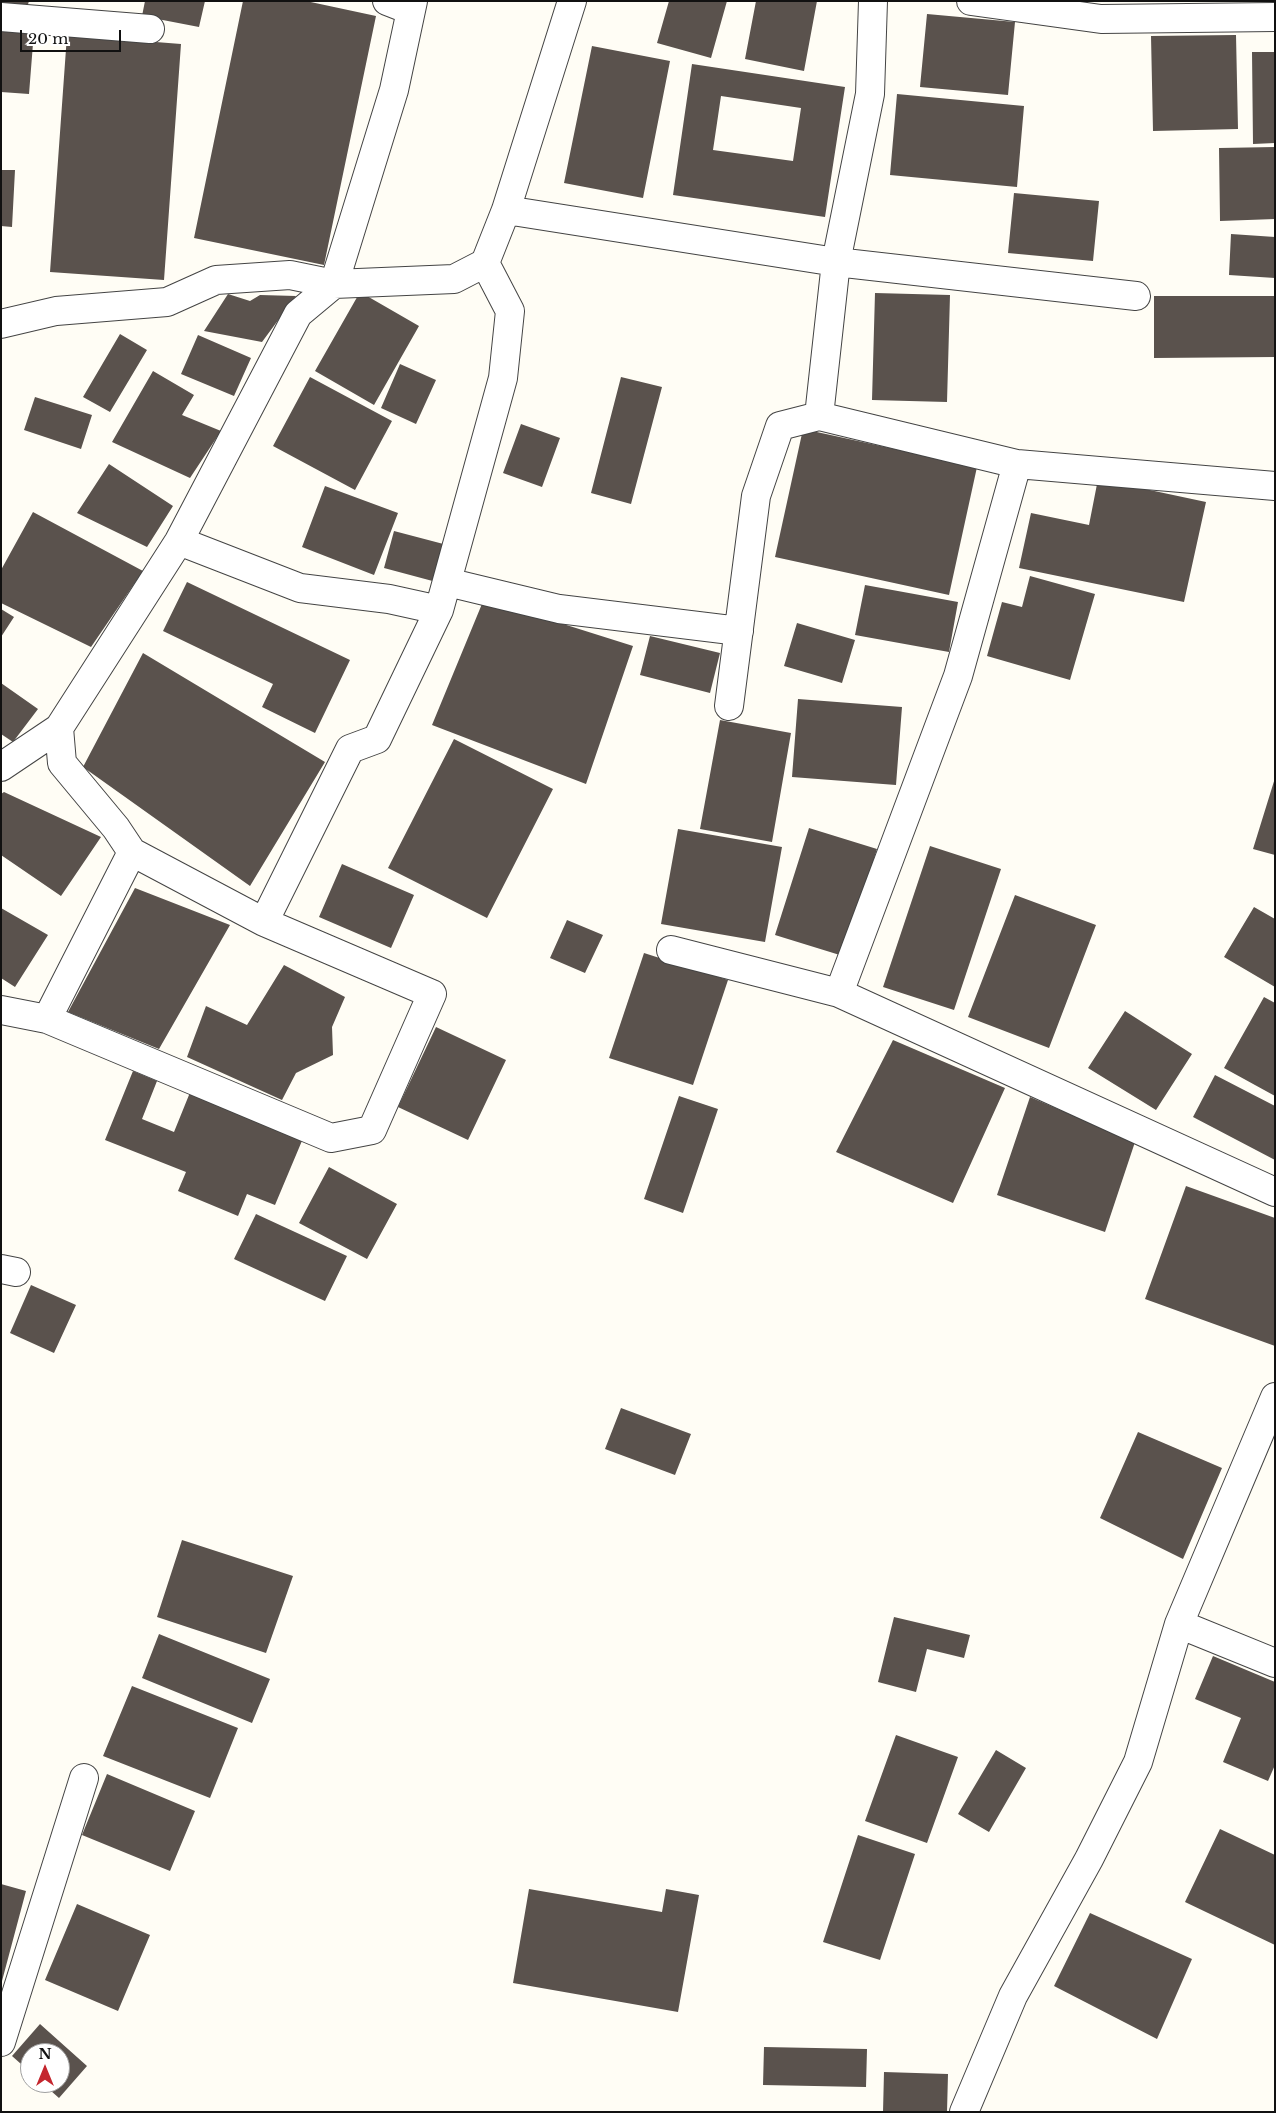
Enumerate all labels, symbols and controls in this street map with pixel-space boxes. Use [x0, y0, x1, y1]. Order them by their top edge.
scale bar [22, 20, 124, 52]
text: 20 m [28, 29, 68, 48]
north arrow [20, 2043, 70, 2093]
text: N [38, 2045, 52, 2063]

